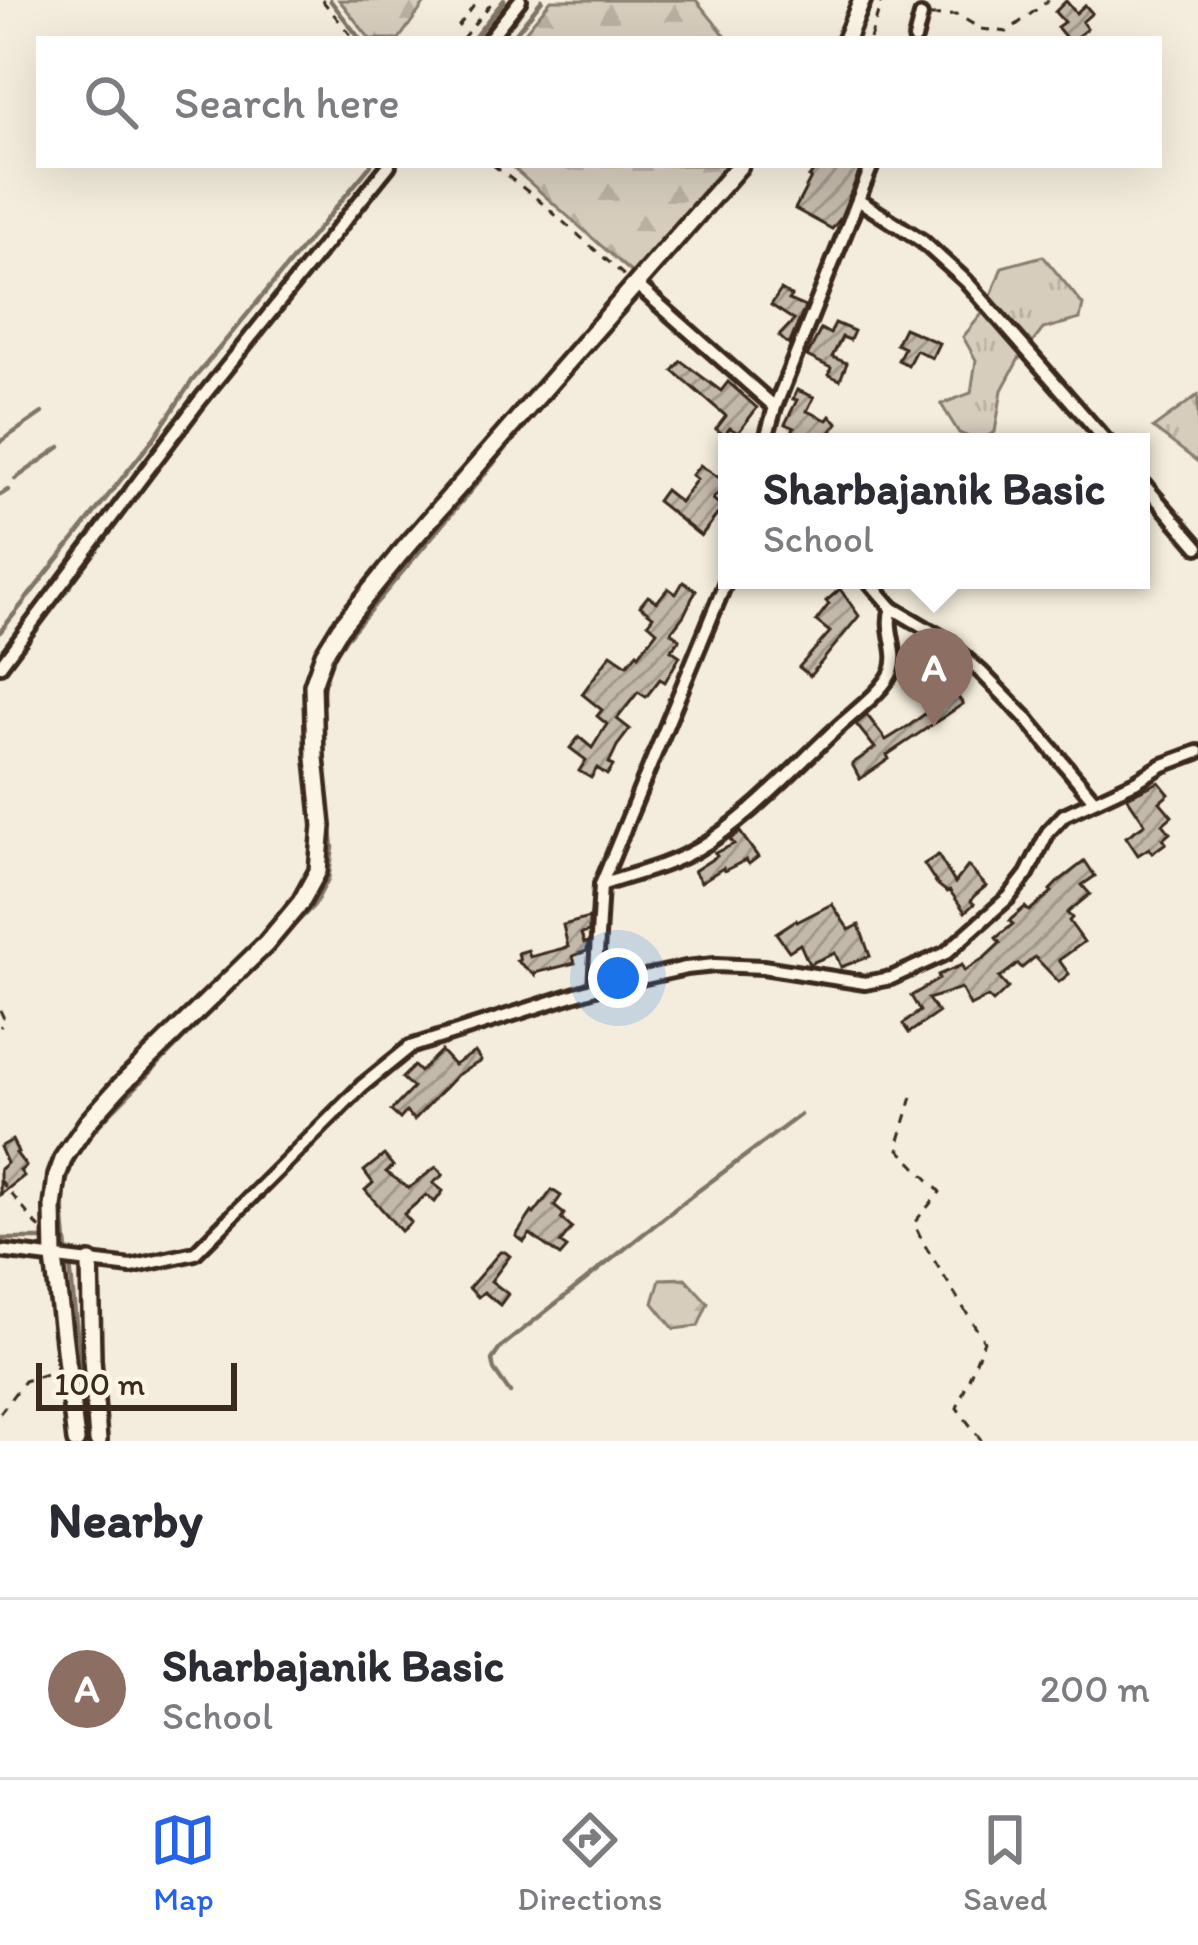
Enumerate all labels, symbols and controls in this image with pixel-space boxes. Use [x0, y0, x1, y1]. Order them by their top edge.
search box [36, 36, 1162, 168]
icon: search [78, 69, 144, 135]
text: Search here [174, 75, 400, 129]
popup [718, 433, 1150, 589]
text: Sharbajanik Basic [763, 461, 1105, 515]
text: School [763, 515, 874, 562]
pin: A [895, 628, 973, 727]
your location [588, 948, 648, 1008]
scale bar [36, 1357, 237, 1410]
text: 100 m [54, 1364, 145, 1403]
text: Nearby [48, 1489, 203, 1550]
text: Sharbajanik Basic [162, 1638, 504, 1692]
text: A [75, 1665, 99, 1712]
text: 200 m [1040, 1665, 1150, 1712]
text: School [162, 1692, 273, 1739]
tab: Map [150, 1807, 216, 1918]
tab: Directions [517, 1807, 662, 1918]
tab: Saved [963, 1807, 1048, 1918]

